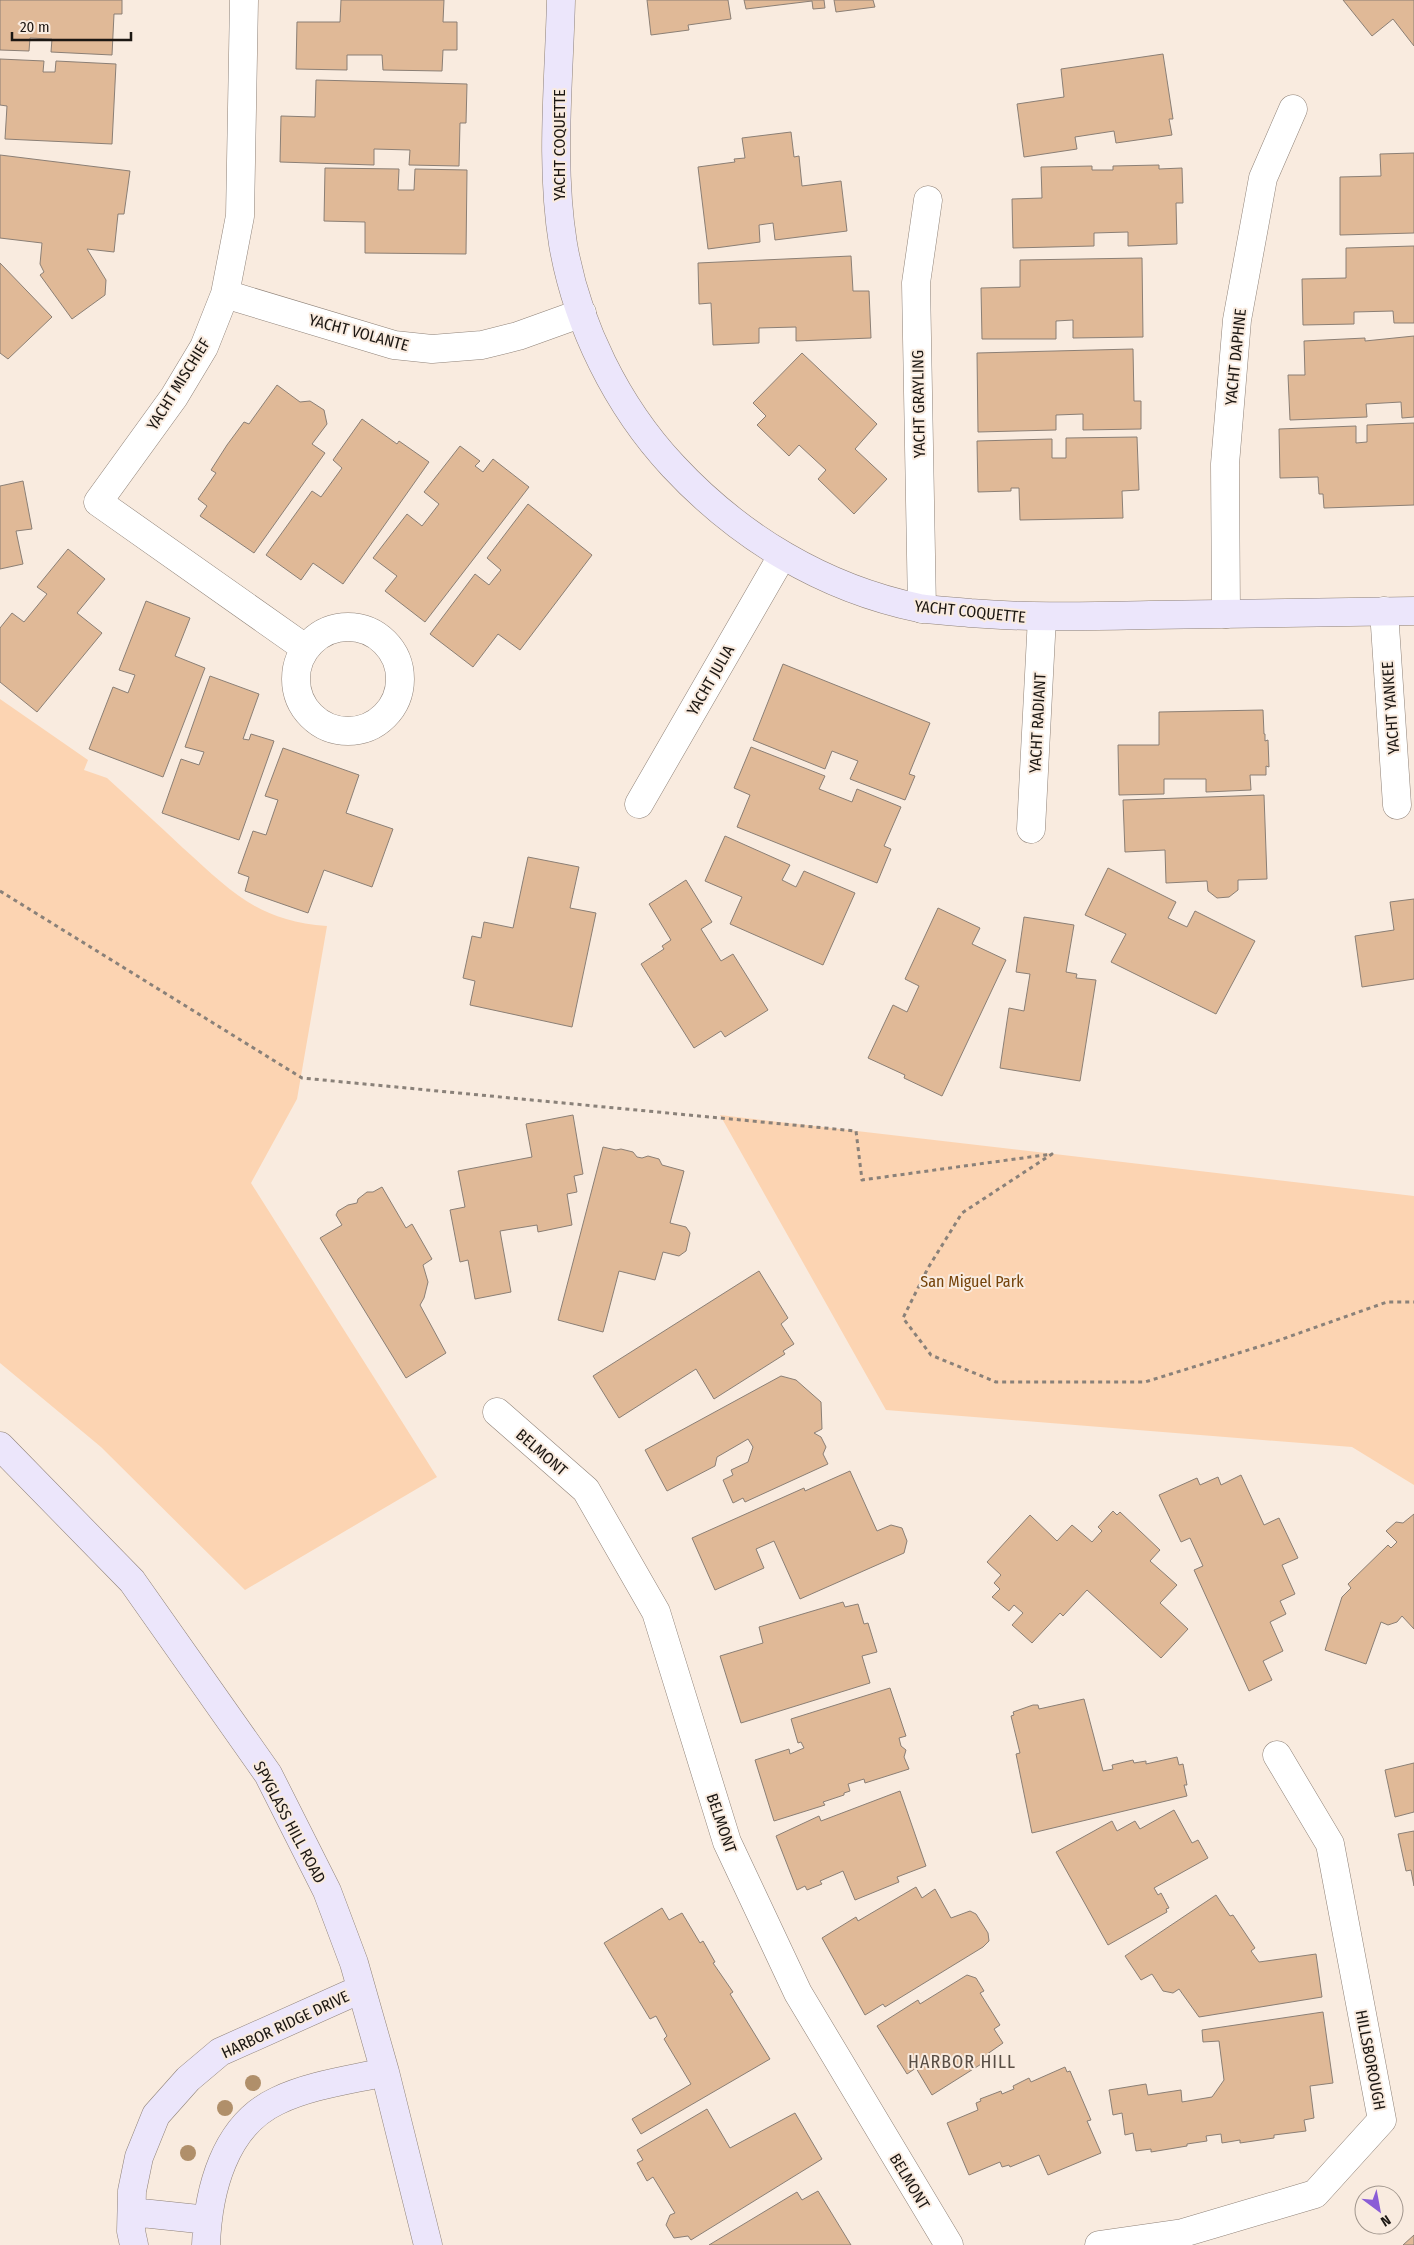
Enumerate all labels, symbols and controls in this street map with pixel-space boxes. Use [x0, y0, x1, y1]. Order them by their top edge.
scale bar [12, 10, 131, 42]
text: 20 m [20, 18, 50, 36]
street label: YACHT COQUETTE [550, 89, 569, 201]
street label: YACHT DAPHNE [1221, 308, 1250, 406]
street label: YACHT VOLANTE [307, 310, 411, 355]
street label: YACHT MISCHIEF [143, 335, 214, 434]
street label: YACHT GRAYLING [908, 350, 929, 458]
street label: YACHT COQUETTE [913, 596, 1026, 627]
street label: YACHT JULIA [683, 641, 738, 719]
street label: YACHT YANKEE [1378, 661, 1403, 755]
street label: YACHT RADIANT [1025, 672, 1050, 774]
park label: San Miguel Park [920, 1272, 1024, 1291]
street label: BELMONT [512, 1425, 572, 1480]
street label: SPYGLASS HILL ROAD [249, 1758, 330, 1886]
street label: BELMONT [703, 1791, 741, 1856]
street label: HARBOR RIDGE DRIVE [218, 1987, 352, 2062]
street label: HILLSBOROUGH [1352, 2008, 1390, 2112]
district label: HARBOR HILL [908, 2051, 1016, 2073]
street label: BELMONT [886, 2150, 934, 2213]
north arrow [1354, 2185, 1404, 2235]
text: N [1378, 2211, 1394, 2230]

